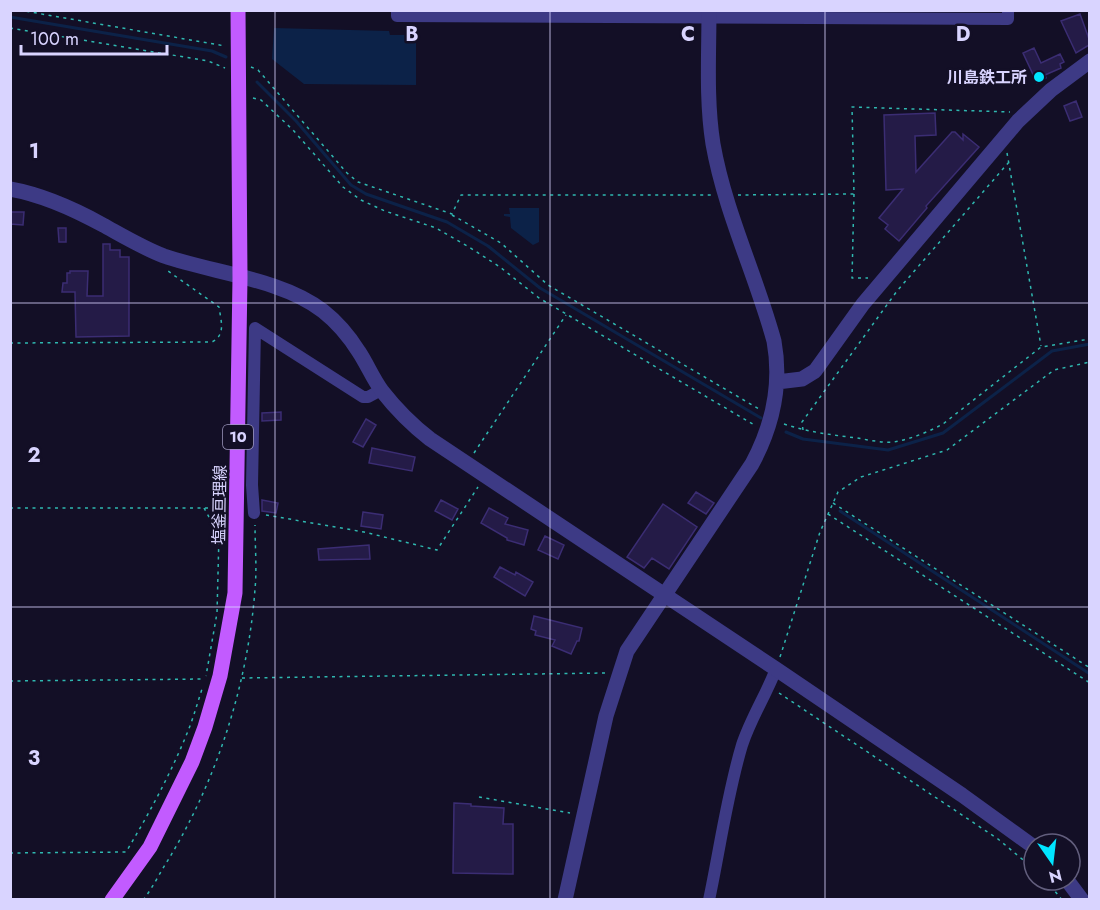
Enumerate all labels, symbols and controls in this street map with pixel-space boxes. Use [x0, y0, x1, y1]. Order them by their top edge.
scale bar [21, 18, 166, 56]
text: B [405, 20, 419, 49]
text: C [681, 20, 695, 49]
text: D [956, 20, 970, 49]
text: 100 m [30, 26, 79, 52]
place label: 川島鉄工所 [947, 66, 1027, 89]
marker: 川島鉄工所 [1032, 70, 1046, 84]
text: 1 [29, 137, 39, 166]
road number: 10 [223, 425, 253, 449]
text: 2 [27, 441, 41, 470]
street label: 塩釜亘理線 [207, 465, 232, 545]
text: 3 [28, 744, 40, 773]
north arrow [1022, 832, 1082, 892]
text: N [1047, 863, 1064, 889]

